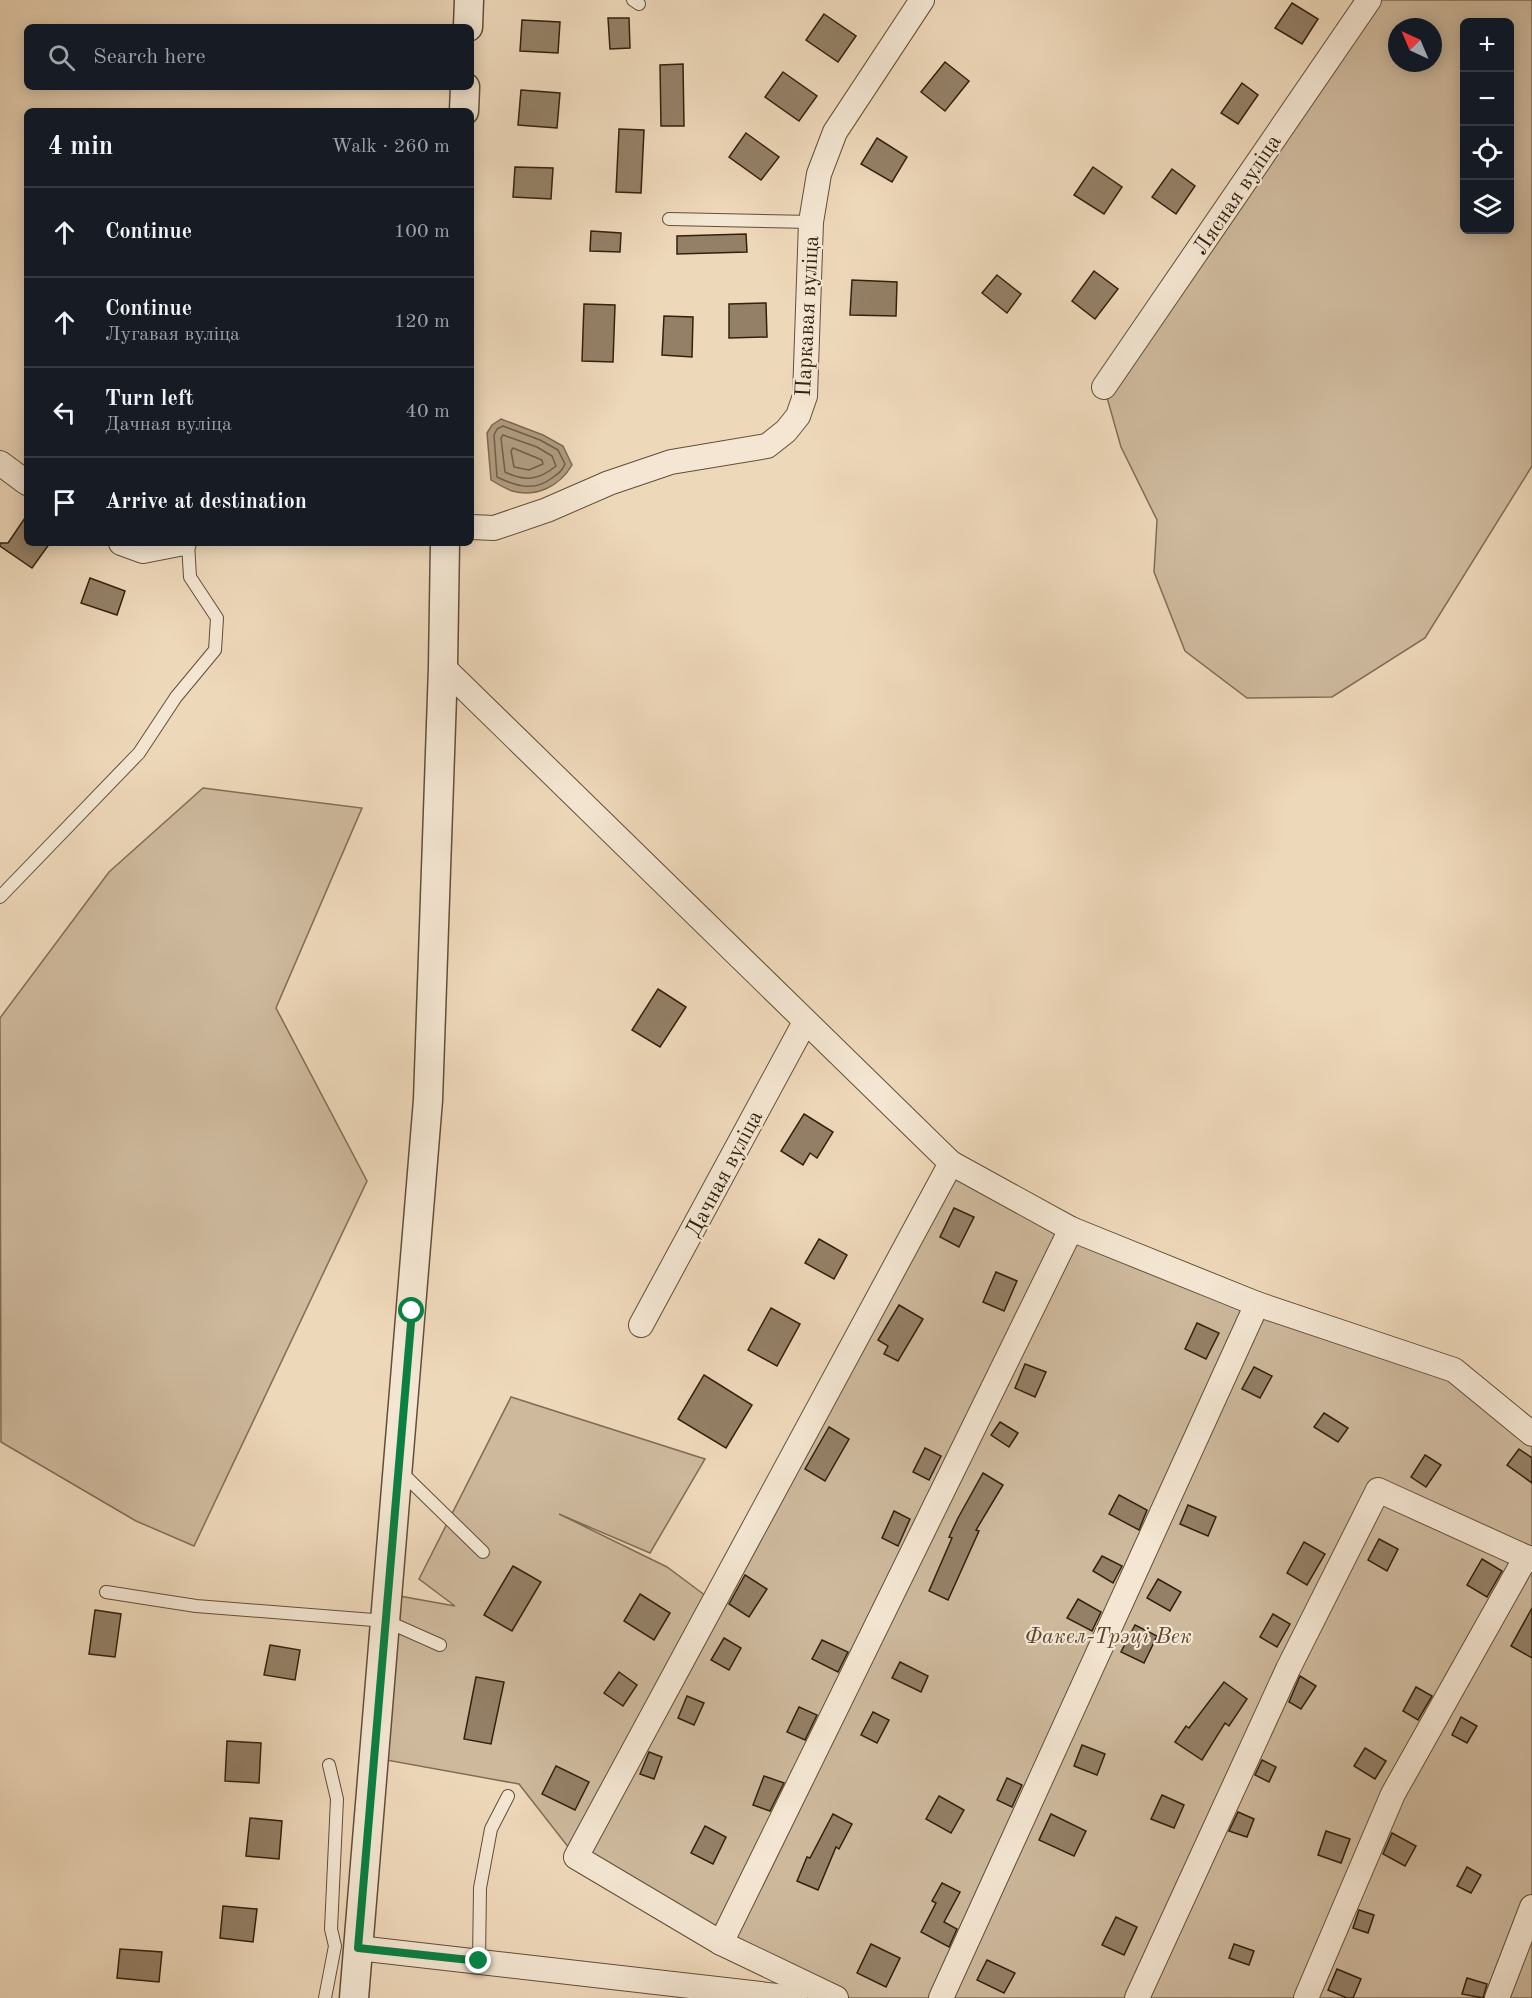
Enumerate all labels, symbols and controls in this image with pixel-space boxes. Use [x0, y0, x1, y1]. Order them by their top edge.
north arrow [1388, 18, 1442, 72]
map controls [1460, 18, 1514, 234]
button: + [1460, 18, 1514, 72]
search box [24, 24, 474, 90]
icon: search [45, 41, 78, 74]
text: Search here [93, 46, 206, 68]
button: − [1460, 72, 1514, 126]
button: locate [1460, 126, 1514, 180]
street label: Лясная вуліца [1190, 131, 1286, 259]
text: 4 min [48, 134, 113, 160]
text: Walk · 260 m [331, 137, 450, 157]
button: layers [1460, 180, 1514, 234]
icon: ahead [48, 216, 81, 249]
text: Continue [105, 221, 192, 243]
text: 100 m [394, 222, 450, 242]
street label: Паркавая вуліца [793, 235, 823, 397]
text: Continue [105, 298, 192, 320]
icon: ahead [48, 306, 81, 339]
text: 120 m [394, 312, 450, 332]
text: Лугавая вуліца [105, 325, 240, 345]
text: Turn left [105, 388, 194, 410]
icon: left [48, 396, 81, 429]
text: 40 m [405, 402, 450, 422]
text: Дачная вуліца [105, 415, 232, 435]
icon: arrive [48, 486, 81, 519]
text: Arrive at destination [105, 491, 307, 513]
street label: Дачная вуліца [682, 1107, 767, 1241]
route start [398, 1297, 424, 1323]
park label: Факел-Трэці Век [1024, 1626, 1192, 1648]
route end [465, 1947, 491, 1973]

